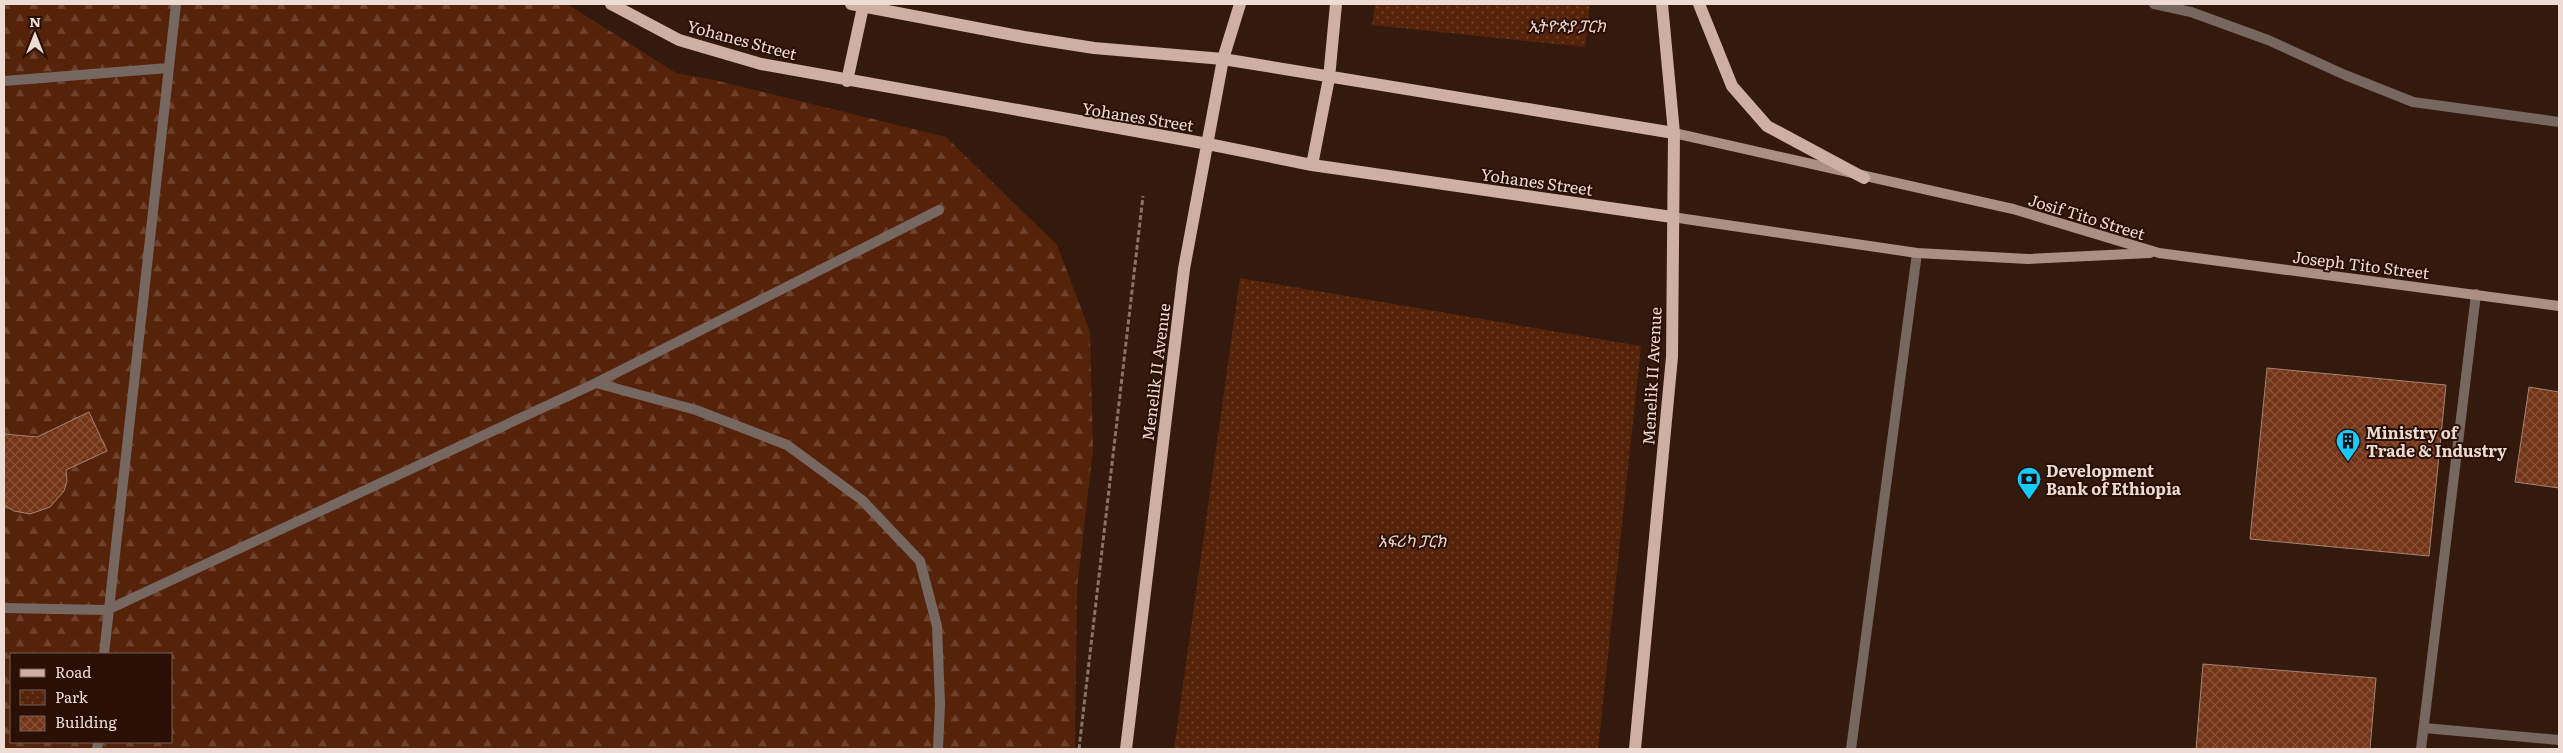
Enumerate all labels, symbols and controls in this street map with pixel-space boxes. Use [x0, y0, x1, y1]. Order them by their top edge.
north arrow [10, 10, 60, 60]
text: N [29, 11, 41, 31]
street label: Yohanes Street [684, 13, 800, 65]
park label: ኢትዮጵያ ፓርክ [1528, 13, 1607, 37]
street label: Yohanes Street [1080, 95, 1196, 137]
street label: Yohanes Street [1479, 161, 1595, 201]
street label: Josif Tito Street [2026, 187, 2149, 245]
street label: Joseph Tito Street [2291, 244, 2431, 284]
street label: Menelik II Avenue [1135, 302, 1175, 442]
street label: Menelik II Avenue [1635, 306, 1667, 446]
place label: Ministry of Trade & Industry [2366, 420, 2507, 462]
building icon: Ministry of Trade & Industry [2335, 428, 2361, 462]
place label: Development Bank of Ethiopia [2046, 458, 2182, 500]
bank icon: Development Bank of Ethiopia [2016, 466, 2042, 500]
park label: አፍሪካ ፓርክ [1378, 528, 1447, 552]
legend [10, 653, 172, 743]
text: Road [55, 660, 91, 683]
text: Park [55, 685, 89, 708]
text: Building [55, 710, 117, 733]

